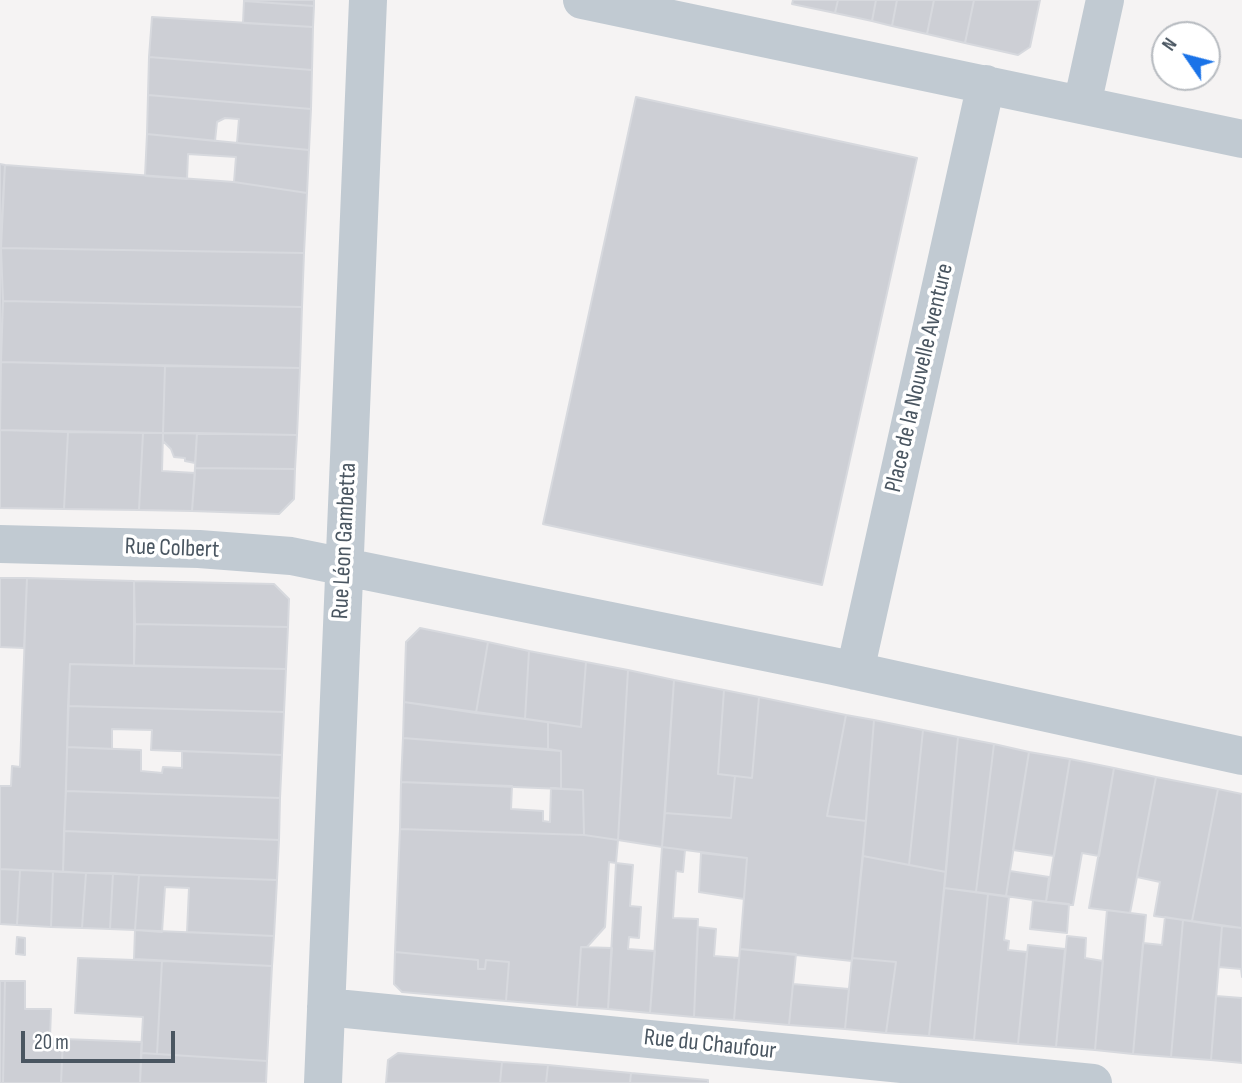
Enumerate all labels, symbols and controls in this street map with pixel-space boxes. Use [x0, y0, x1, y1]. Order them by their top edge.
north arrow [1151, 21, 1221, 91]
text: N [1158, 34, 1182, 56]
street label: Place de la Nouvelle Aventure [880, 261, 960, 495]
street label: Rue Léon Gambetta [327, 462, 363, 620]
street label: Rue Colbert [124, 533, 220, 565]
scale bar [24, 1016, 178, 1060]
street label: Rue du Chaufour [642, 1024, 778, 1066]
text: 20 m [34, 1030, 69, 1055]

